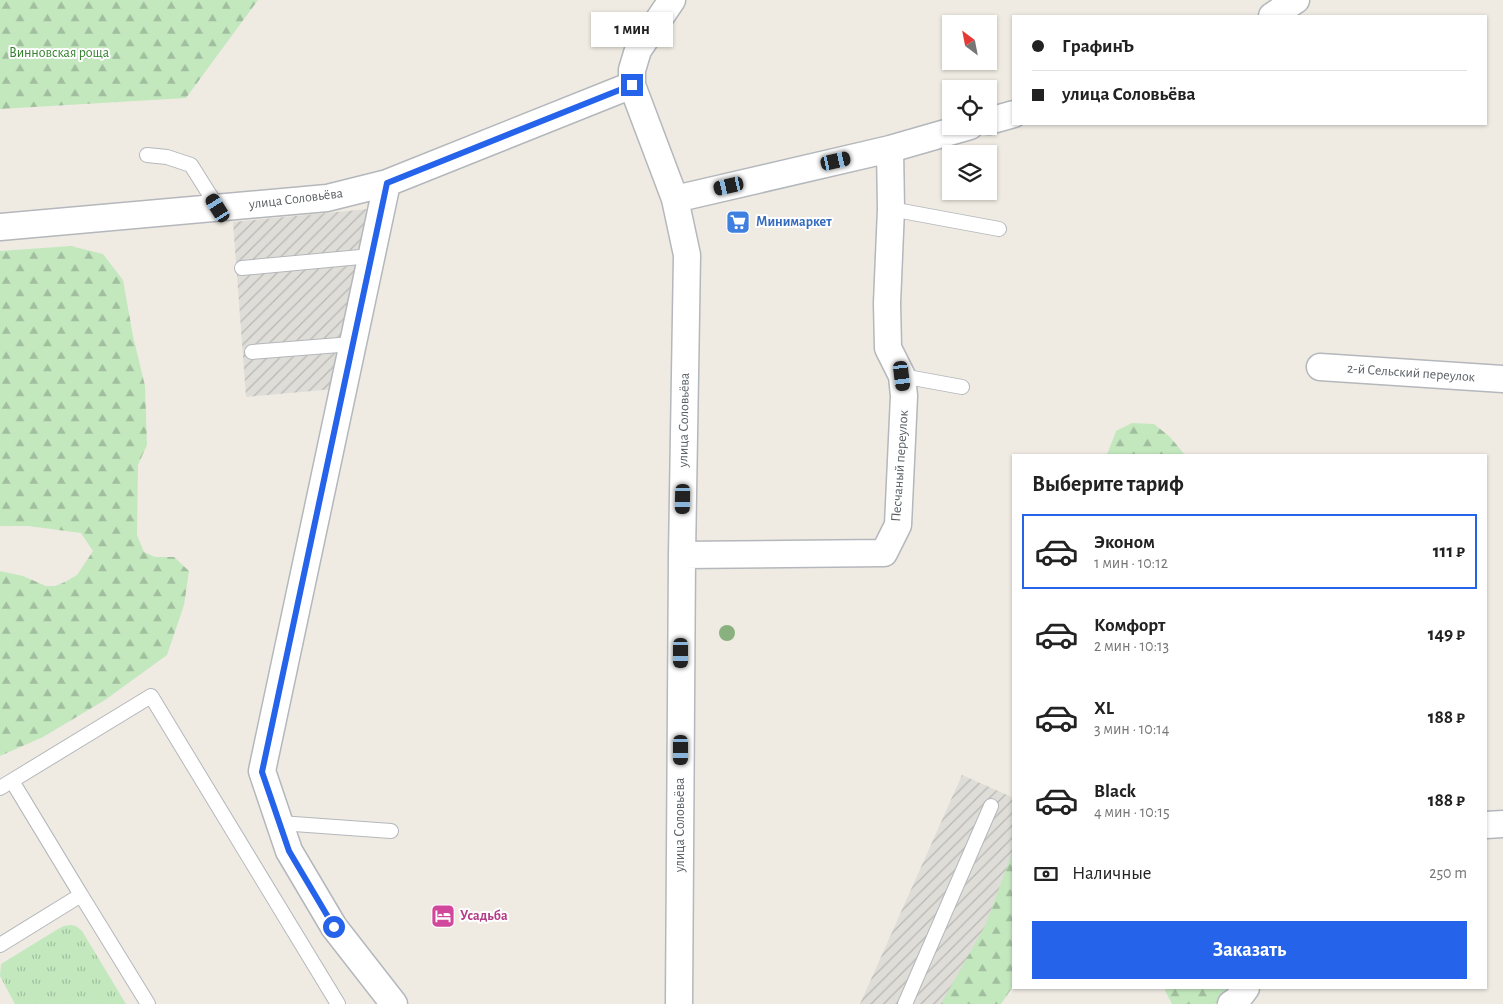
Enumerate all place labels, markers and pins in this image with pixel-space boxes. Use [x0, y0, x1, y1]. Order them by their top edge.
supermarket icon: Минимаркет [725, 209, 751, 235]
place label: Минимаркет [756, 215, 832, 229]
hotel icon: Усадьба [430, 903, 456, 929]
place label: Усадьба [460, 909, 508, 923]

